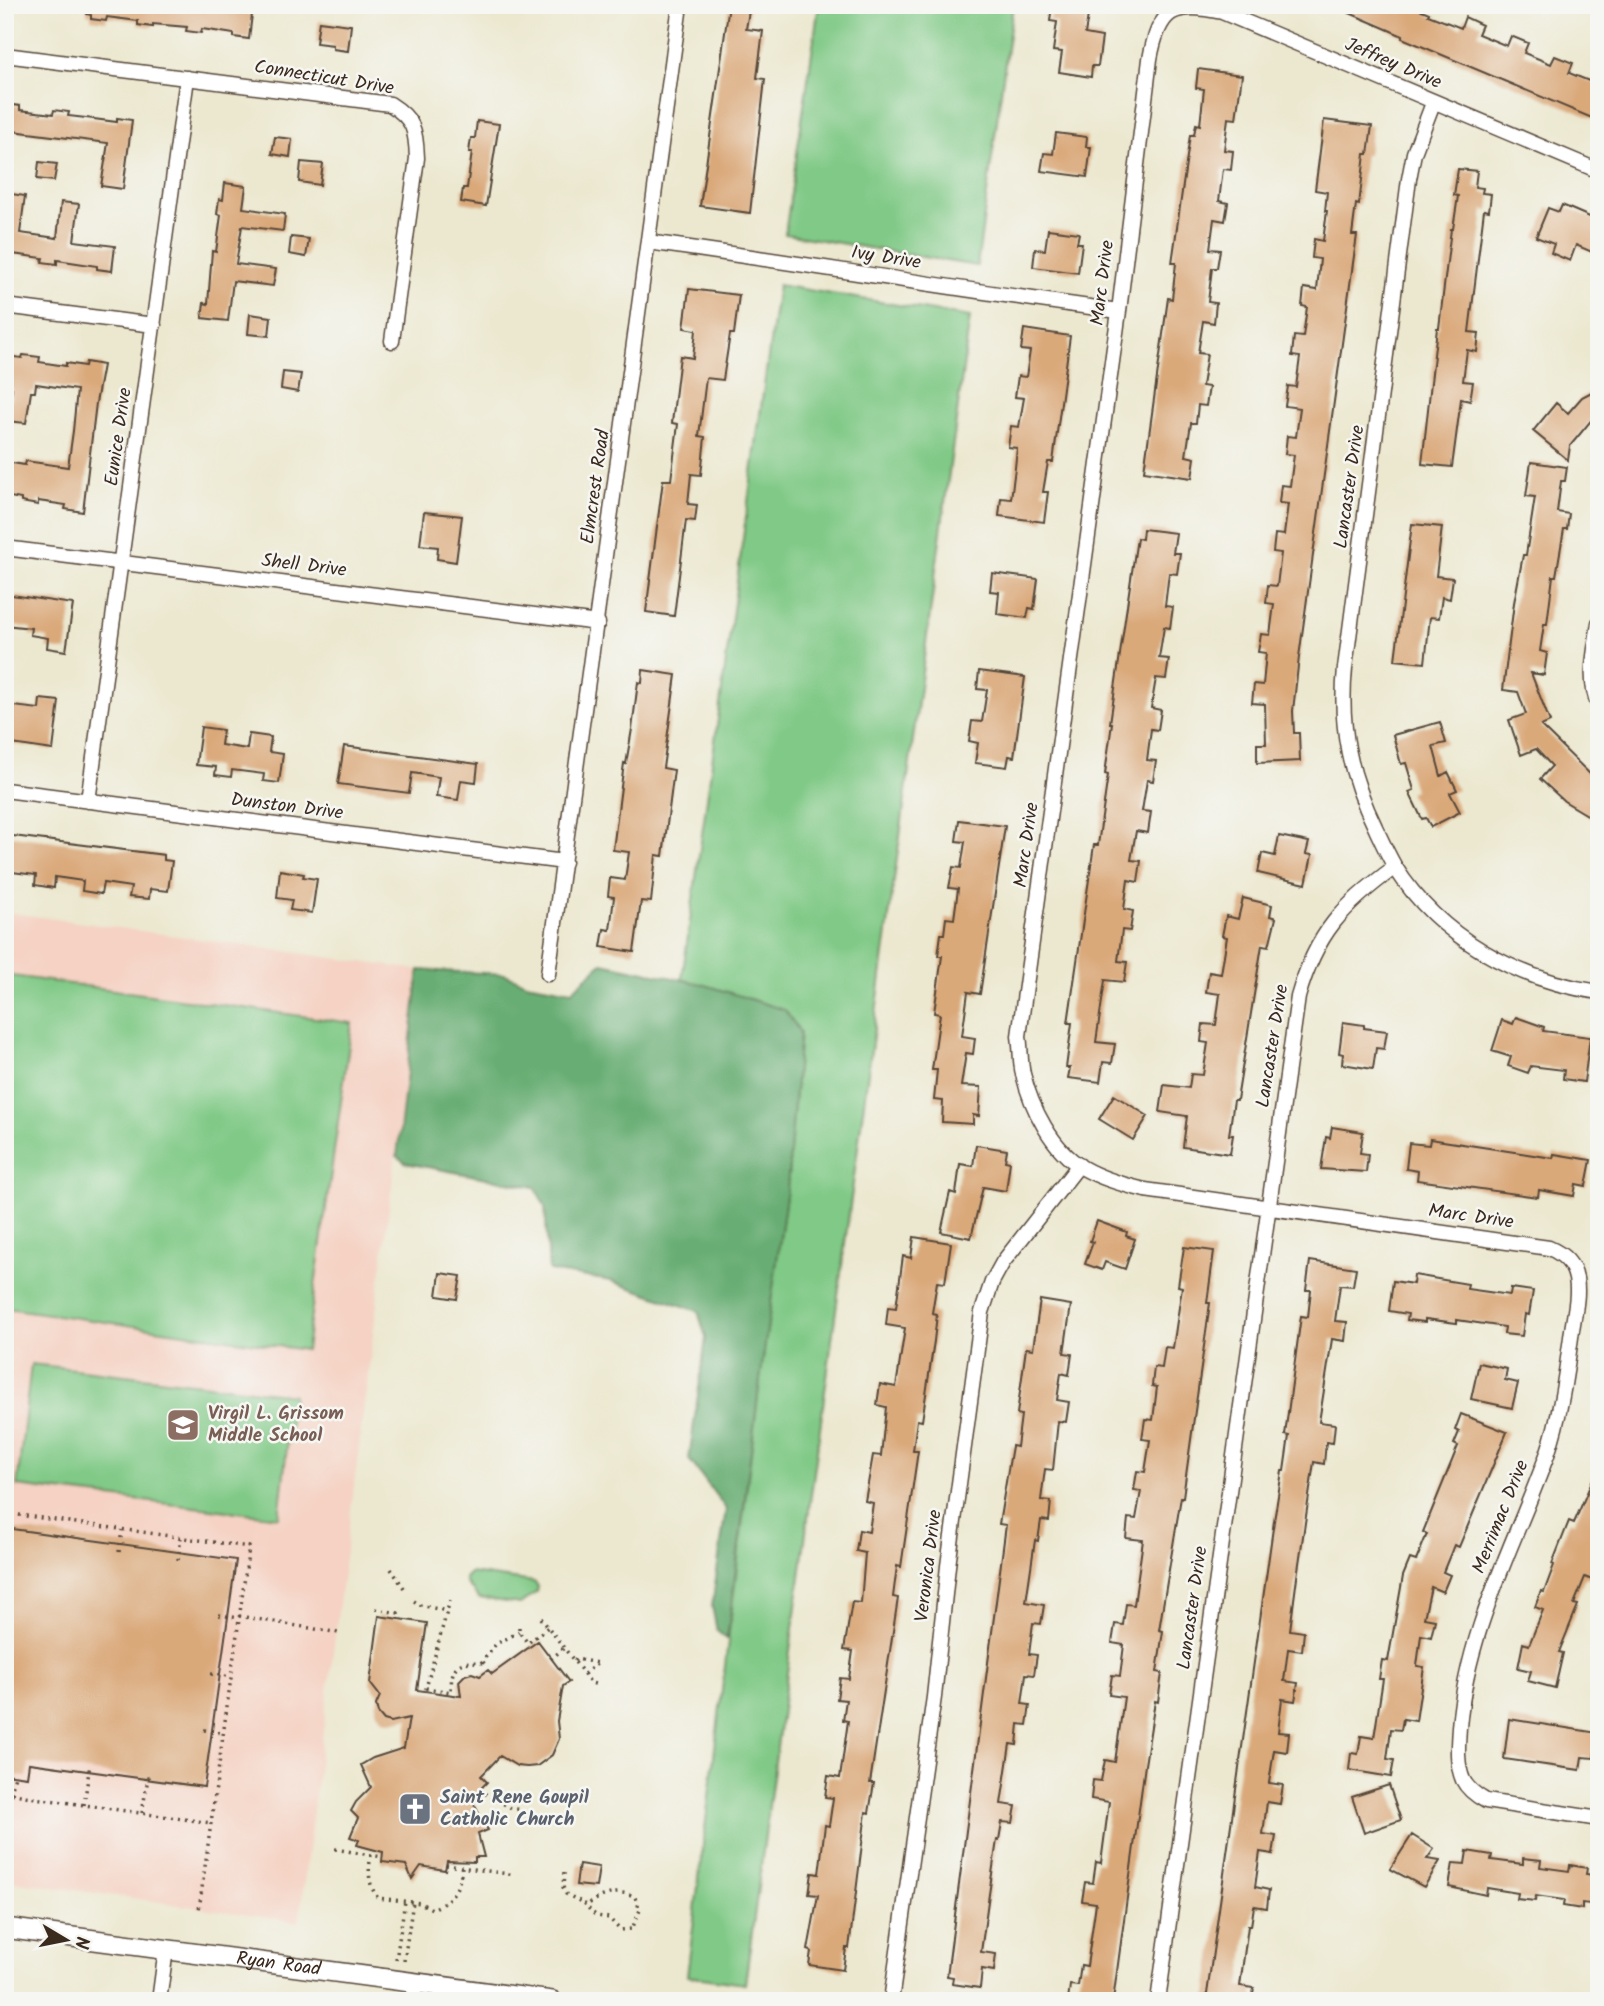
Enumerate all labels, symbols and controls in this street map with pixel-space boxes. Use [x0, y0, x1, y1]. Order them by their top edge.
street label: Jeffrey Drive [1340, 30, 1447, 98]
street label: Connecticut Drive [252, 52, 397, 104]
street label: Ivy Drive [849, 238, 923, 278]
street label: Marc Drive [1083, 238, 1123, 327]
street label: Eunice Drive [97, 385, 141, 488]
street label: Lancaster Drive [1326, 423, 1374, 551]
street label: Elmcrest Road [573, 427, 619, 546]
street label: Shell Drive [260, 546, 349, 586]
street label: Dunston Drive [229, 785, 345, 829]
street label: Marc Drive [1006, 800, 1048, 890]
street label: Lancaster Drive [1248, 982, 1298, 1110]
street label: Marc Drive [1426, 1196, 1516, 1238]
place label: Virgil L. Grissom Middle School [208, 1399, 344, 1451]
school or university icon: Virgil L. Grissom Middle School [164, 1406, 202, 1444]
street label: Merrimac Drive [1465, 1455, 1538, 1578]
street label: Veronica Drive [907, 1508, 951, 1624]
street label: Lancaster Drive [1169, 1544, 1217, 1672]
place label: Saint Rene Goupil Catholic Church [440, 1783, 590, 1835]
church icon: Saint Rene Goupil Catholic Church [396, 1790, 434, 1828]
north arrow [32, 1904, 102, 1974]
text: N [65, 1934, 97, 1951]
street label: Ryan Road [235, 1944, 323, 1985]

